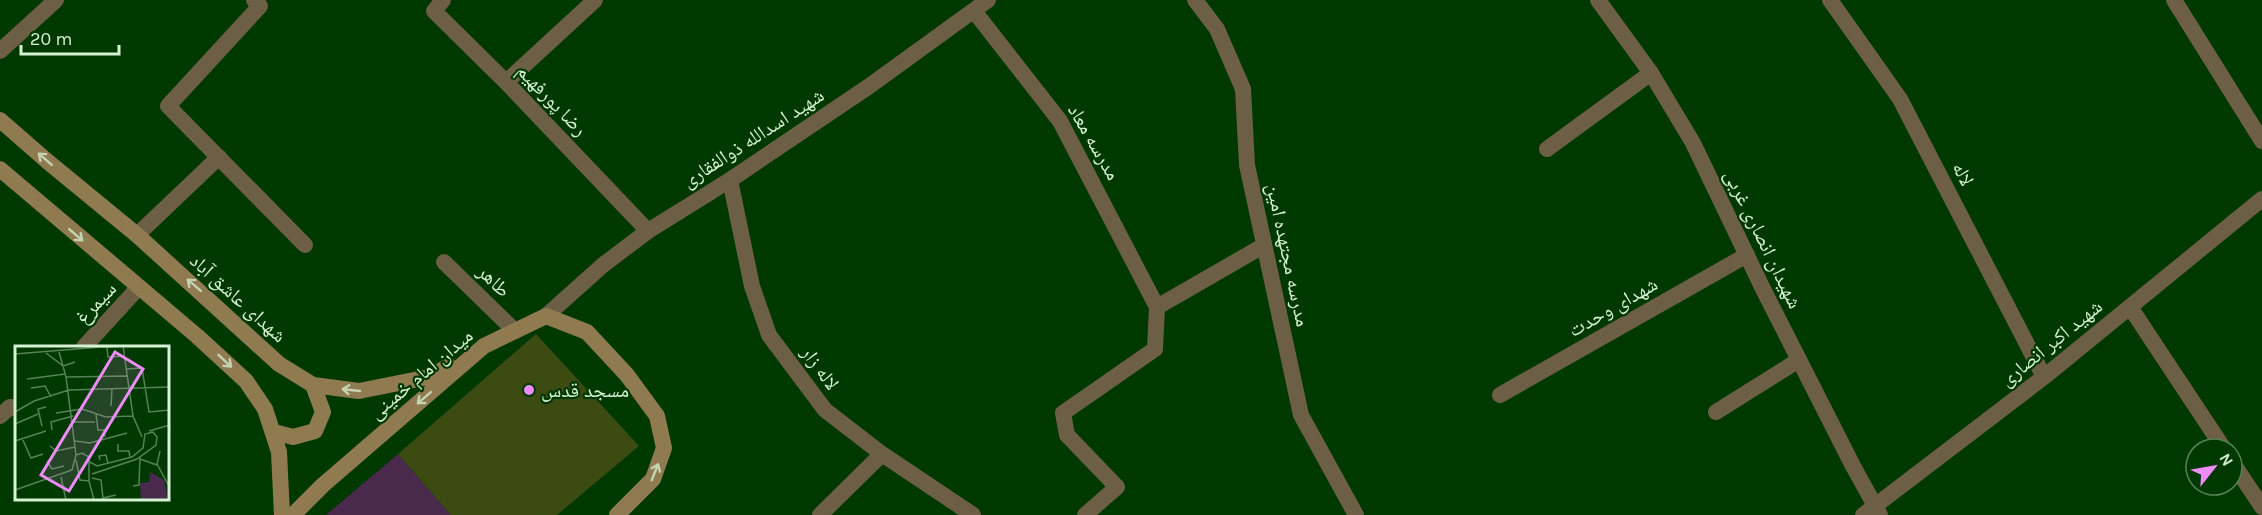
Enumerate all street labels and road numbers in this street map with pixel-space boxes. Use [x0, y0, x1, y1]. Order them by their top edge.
street label: رضا پورفهیم [511, 59, 592, 142]
street label: شهید اسدالله ذوالفقاری [678, 84, 828, 192]
street label: مدرسه معاد [1063, 100, 1125, 184]
street label: لاله [1947, 158, 1979, 190]
street label: شهیدان انصاری غربی [1719, 166, 1807, 312]
street label: مدرسه مجتهده امین [1262, 181, 1314, 329]
street label: شهدای عاشق آباد [185, 249, 291, 347]
street label: طاهر [472, 259, 515, 302]
street label: شهدای وحدت [1564, 272, 1662, 342]
street label: سیمرغ [71, 277, 122, 329]
street label: شهید اکبر انصاری [1995, 295, 2107, 391]
street label: میدان امام خمینی [364, 324, 479, 426]
street label: لاله زار [796, 341, 844, 394]

